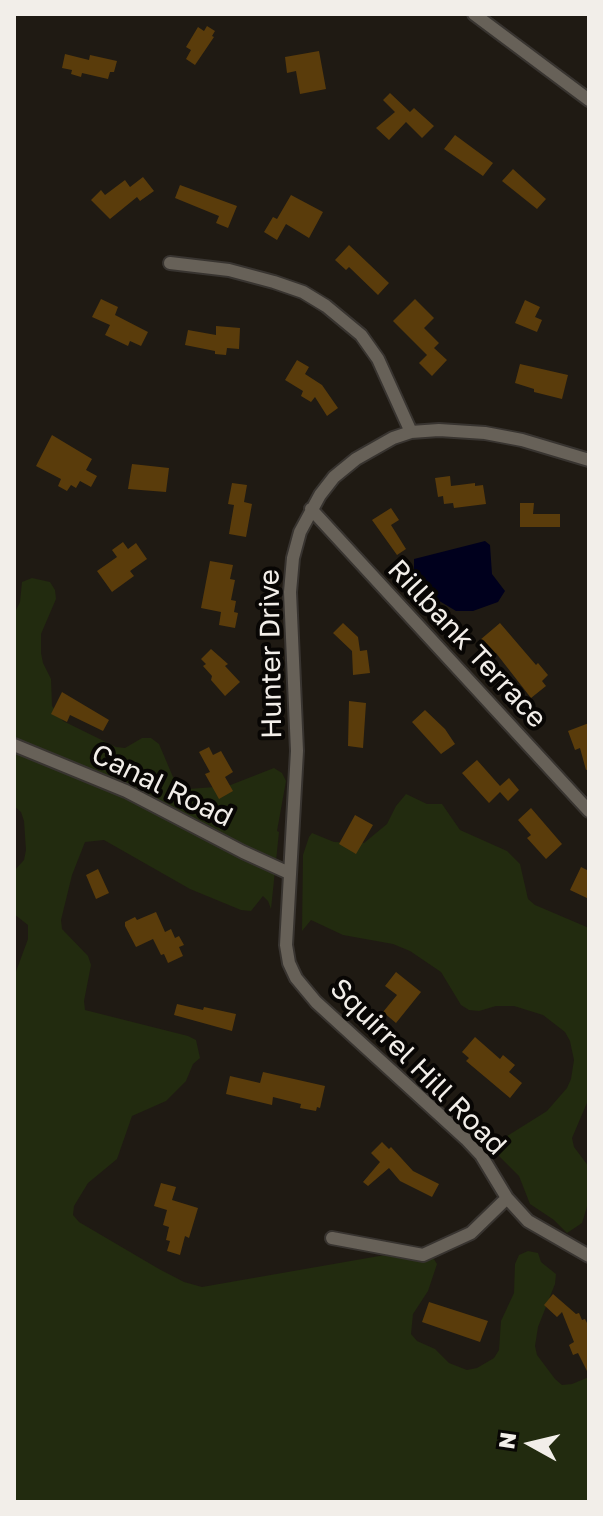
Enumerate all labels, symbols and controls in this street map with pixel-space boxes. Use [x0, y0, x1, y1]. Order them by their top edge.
street label: Rillbank Terrace [381, 553, 553, 735]
street label: Hunter Drive [253, 569, 289, 739]
street label: Canal Road [86, 737, 238, 835]
street label: Squirrel Hill Road [323, 972, 513, 1162]
north arrow [491, 1404, 571, 1484]
text: N [492, 1430, 521, 1451]

